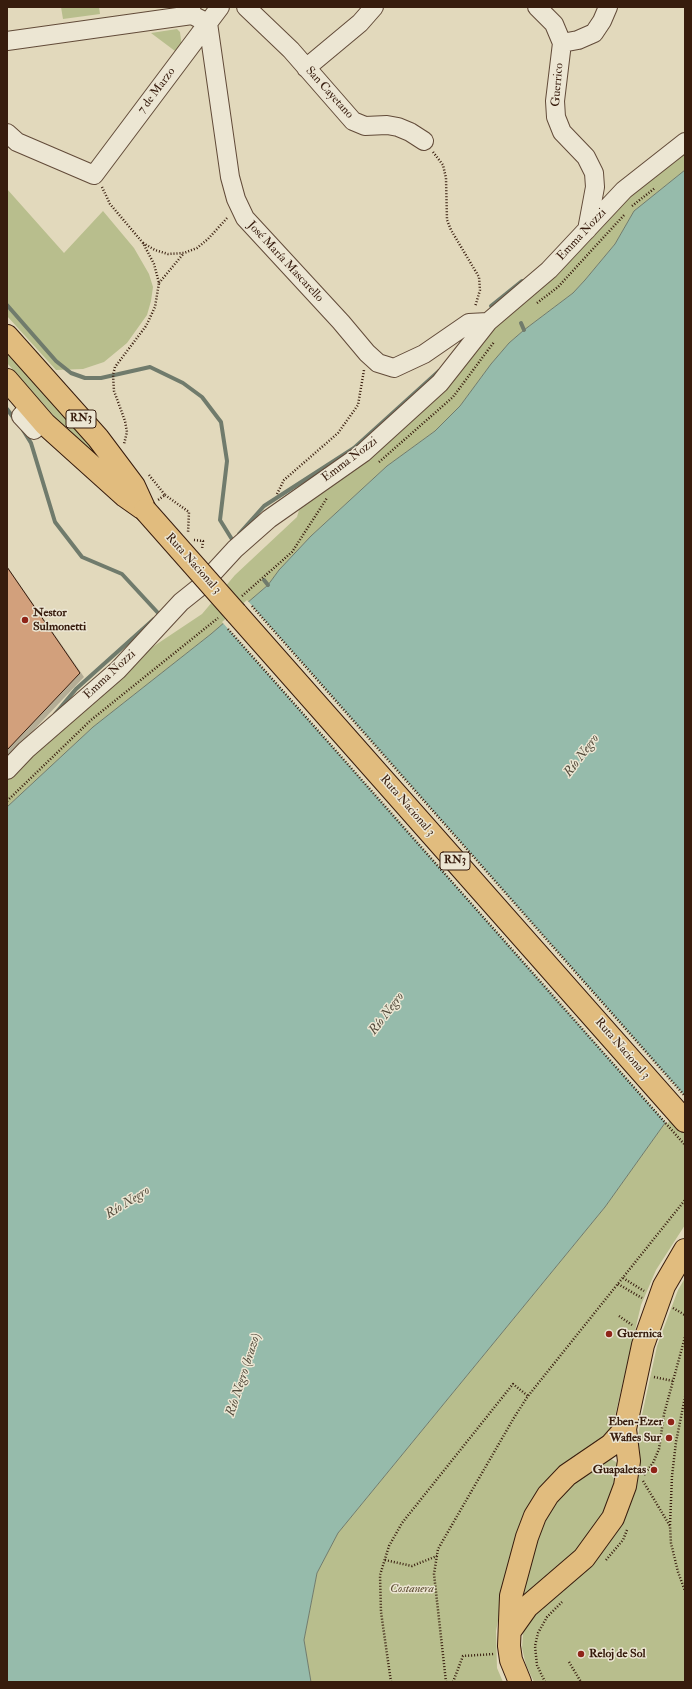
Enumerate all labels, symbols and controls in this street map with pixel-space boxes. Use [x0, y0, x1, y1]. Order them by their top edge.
street label: Guerrico [549, 62, 567, 108]
street label: San Cayetano [302, 64, 356, 122]
street label: 7 de Marzo [135, 65, 179, 117]
street label: Emma Nozzi [554, 206, 610, 264]
street label: José María Mascarello [244, 219, 326, 305]
road number: RN3 [66, 410, 96, 428]
street label: Emma Nozzi [319, 434, 381, 486]
street label: Ruta Nacional 3 [162, 531, 224, 597]
place label: Nestor Sulmonetti [33, 606, 86, 634]
marker: Nestor Sulmonetti [20, 615, 30, 625]
street label: Emma Nozzi [81, 647, 139, 703]
water label: Río Negro [561, 732, 603, 780]
street label: Ruta Nacional 3 [376, 772, 438, 840]
road number: RN3 [440, 852, 470, 870]
water label: Río Negro [366, 990, 408, 1038]
street label: Ruta Nacional 3 [591, 1015, 653, 1083]
water label: Río Negro [103, 1183, 153, 1223]
place label: Guernica [617, 1327, 662, 1341]
marker: Guernica [604, 1329, 614, 1339]
water label: Río Negro (brazo) [223, 1332, 265, 1418]
place label: Eben-Ezer [608, 1415, 663, 1429]
marker: Eben-Ezer [666, 1417, 676, 1427]
place label: Wafles Sur [610, 1431, 661, 1445]
marker: Wafles Sur [664, 1433, 674, 1443]
place label: Guapaletas [593, 1463, 646, 1477]
marker: Guapaletas [649, 1465, 659, 1475]
park label: Costanera [390, 1582, 434, 1596]
place label: Reloj de Sol [589, 1647, 646, 1661]
marker: Reloj de Sol [576, 1649, 586, 1659]

